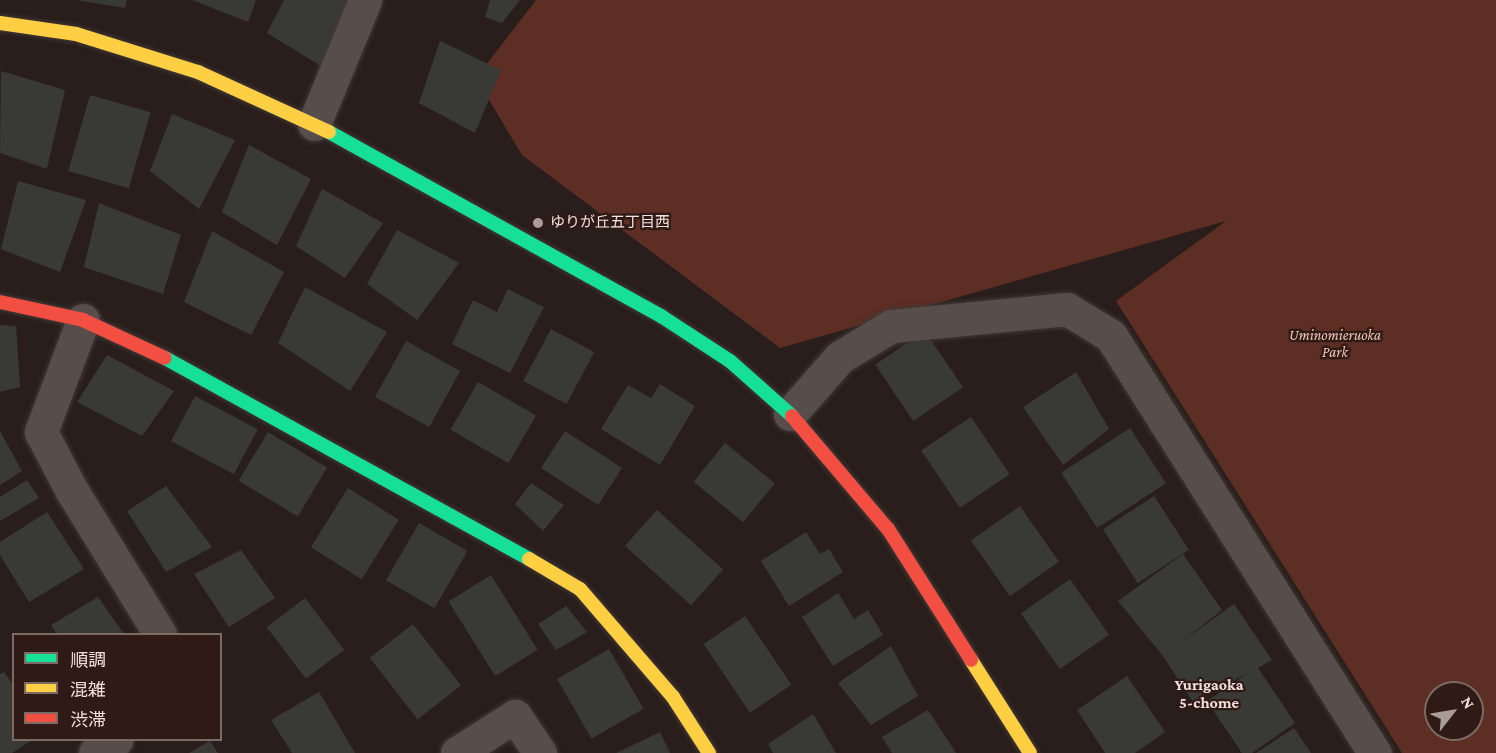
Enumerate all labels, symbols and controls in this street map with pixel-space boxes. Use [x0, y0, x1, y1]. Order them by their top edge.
place label: ゆりが丘五丁目西 [550, 214, 670, 232]
marker: ゆりが丘五丁目西 [531, 216, 545, 230]
park label: Uminomieruoka Park [1289, 326, 1381, 361]
legend [12, 633, 222, 741]
text: 順調 [70, 650, 106, 670]
district label: Yurigaoka 5-chome [1175, 675, 1243, 713]
text: 混雑 [70, 680, 106, 700]
north arrow [1424, 681, 1484, 741]
text: N [1458, 693, 1478, 712]
text: 渋滞 [70, 710, 106, 730]

